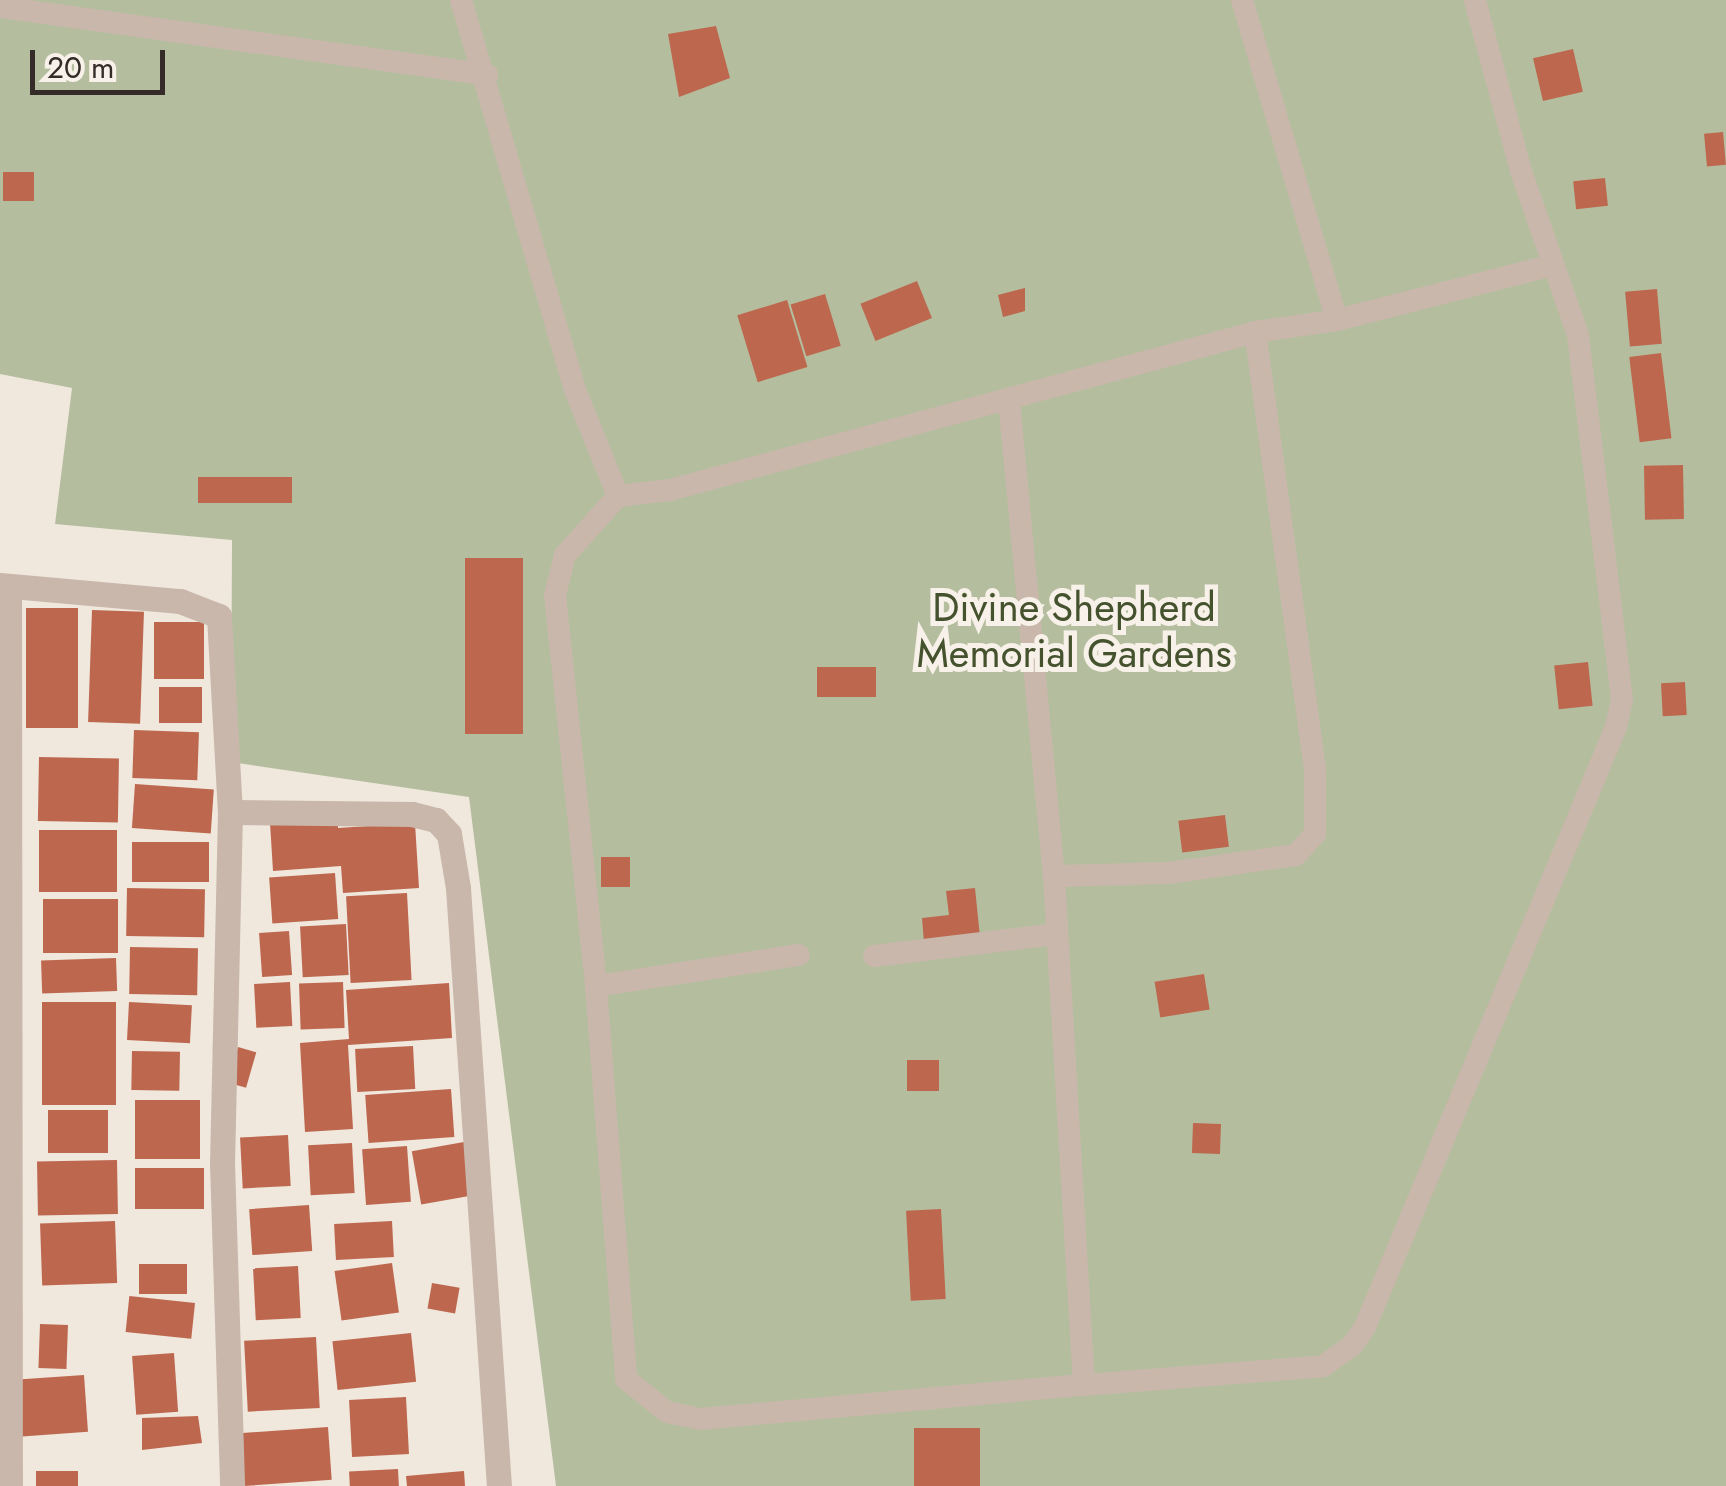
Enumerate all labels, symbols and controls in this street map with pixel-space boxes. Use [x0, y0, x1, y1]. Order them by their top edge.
scale bar [35, 30, 170, 92]
text: 20 m [47, 46, 114, 89]
park label: Divine Shepherd Memorial Gardens [916, 583, 1232, 677]

